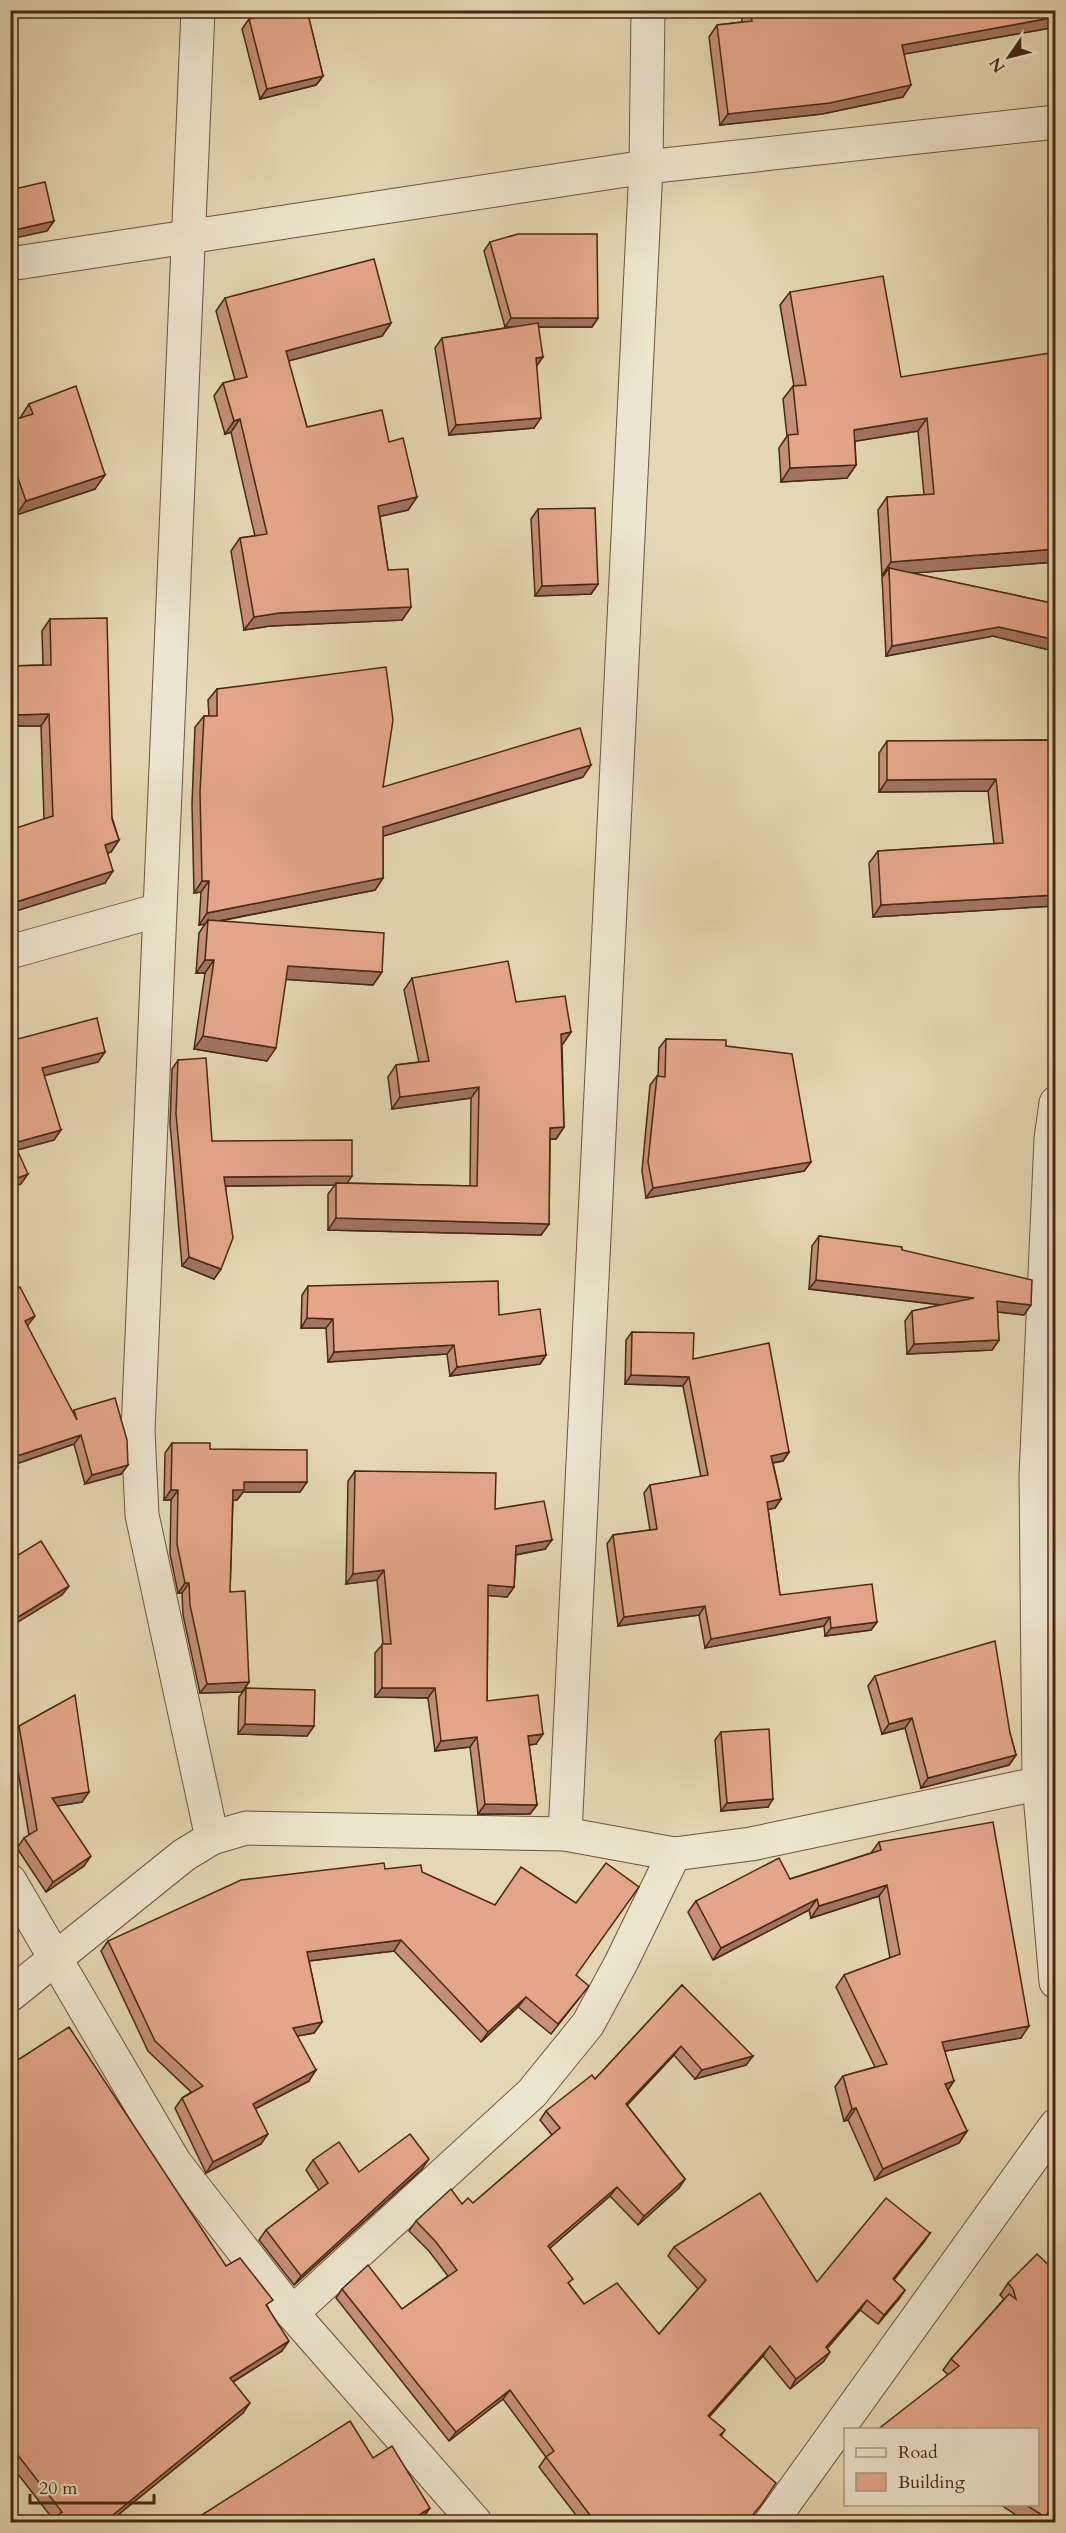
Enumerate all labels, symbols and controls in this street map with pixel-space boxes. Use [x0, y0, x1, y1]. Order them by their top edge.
north arrow [979, 27, 1039, 87]
text: N [984, 53, 1011, 77]
legend [844, 2428, 1039, 2506]
text: Road [898, 2440, 938, 2465]
scale bar [30, 2467, 154, 2505]
text: Building [898, 2470, 966, 2495]
text: 20 m [39, 2476, 78, 2501]

